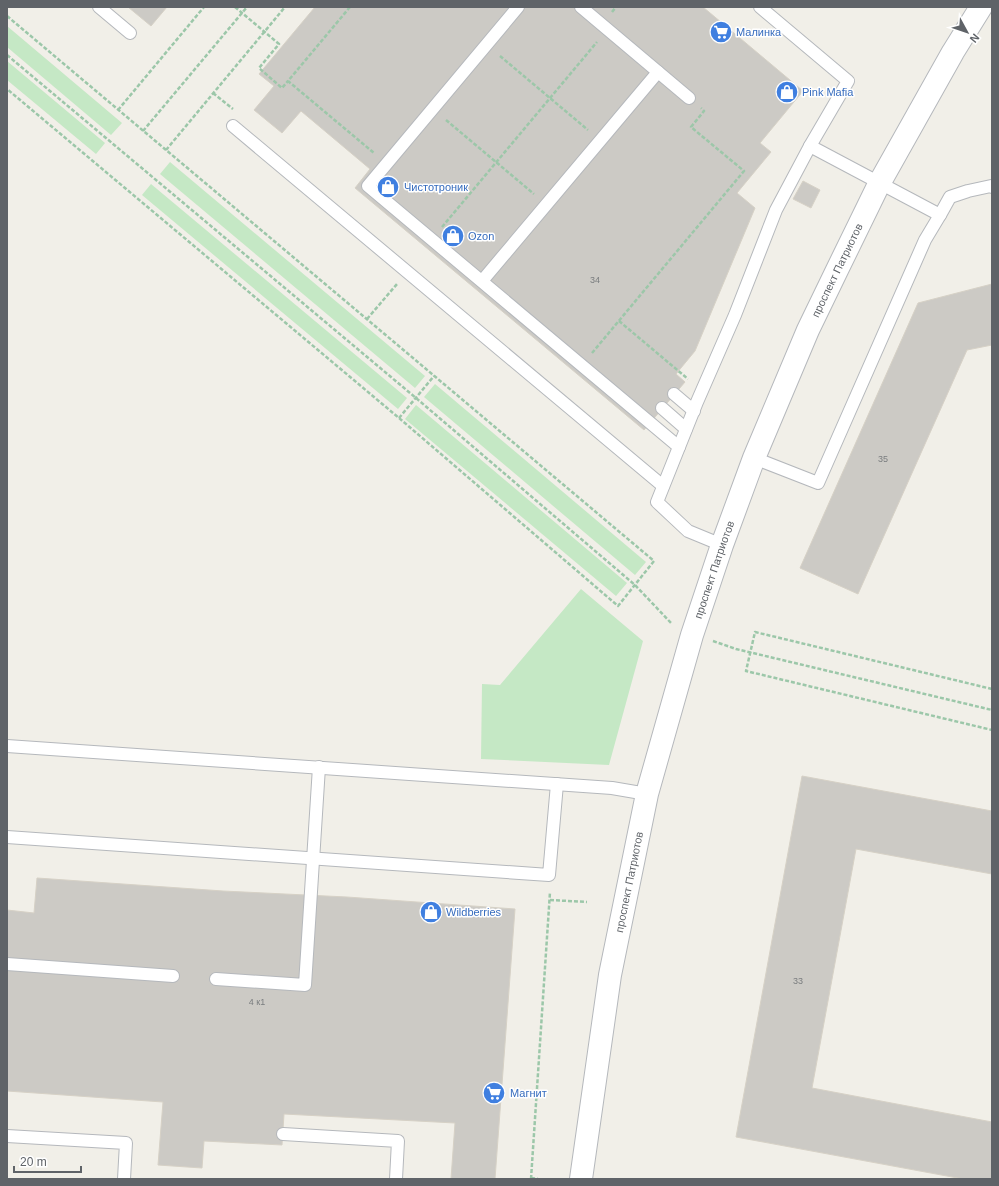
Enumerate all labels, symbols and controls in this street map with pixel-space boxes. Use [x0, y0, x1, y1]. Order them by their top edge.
north arrow [947, 12, 987, 52]
supermarket icon: Малинка [708, 19, 734, 45]
place label: Малинка [736, 26, 782, 38]
text: N [967, 32, 982, 45]
shop icon: Pink Mafia [774, 79, 800, 105]
place label: Pink Mafia [802, 86, 854, 98]
shop icon: Чистотроник [375, 174, 401, 200]
place label: Чистотроник [404, 181, 468, 193]
street label: проспект Патриотов [809, 221, 865, 319]
shop icon: Ozon [440, 223, 466, 249]
place label: Ozon [468, 230, 494, 242]
house number: 34 [590, 275, 600, 285]
house number: 35 [878, 454, 888, 464]
street label: проспект Патриотов [692, 519, 736, 620]
street label: проспект Патриотов [613, 830, 645, 934]
shop icon: Wildberries [418, 899, 444, 925]
place label: Wildberries [446, 906, 502, 918]
house number: 33 [793, 976, 803, 986]
house number: 4 к1 [249, 997, 265, 1007]
supermarket icon: Магнит [481, 1080, 507, 1106]
place label: Магнит [510, 1087, 547, 1099]
scale bar [14, 1148, 81, 1174]
text: 20 m [20, 1155, 47, 1169]

